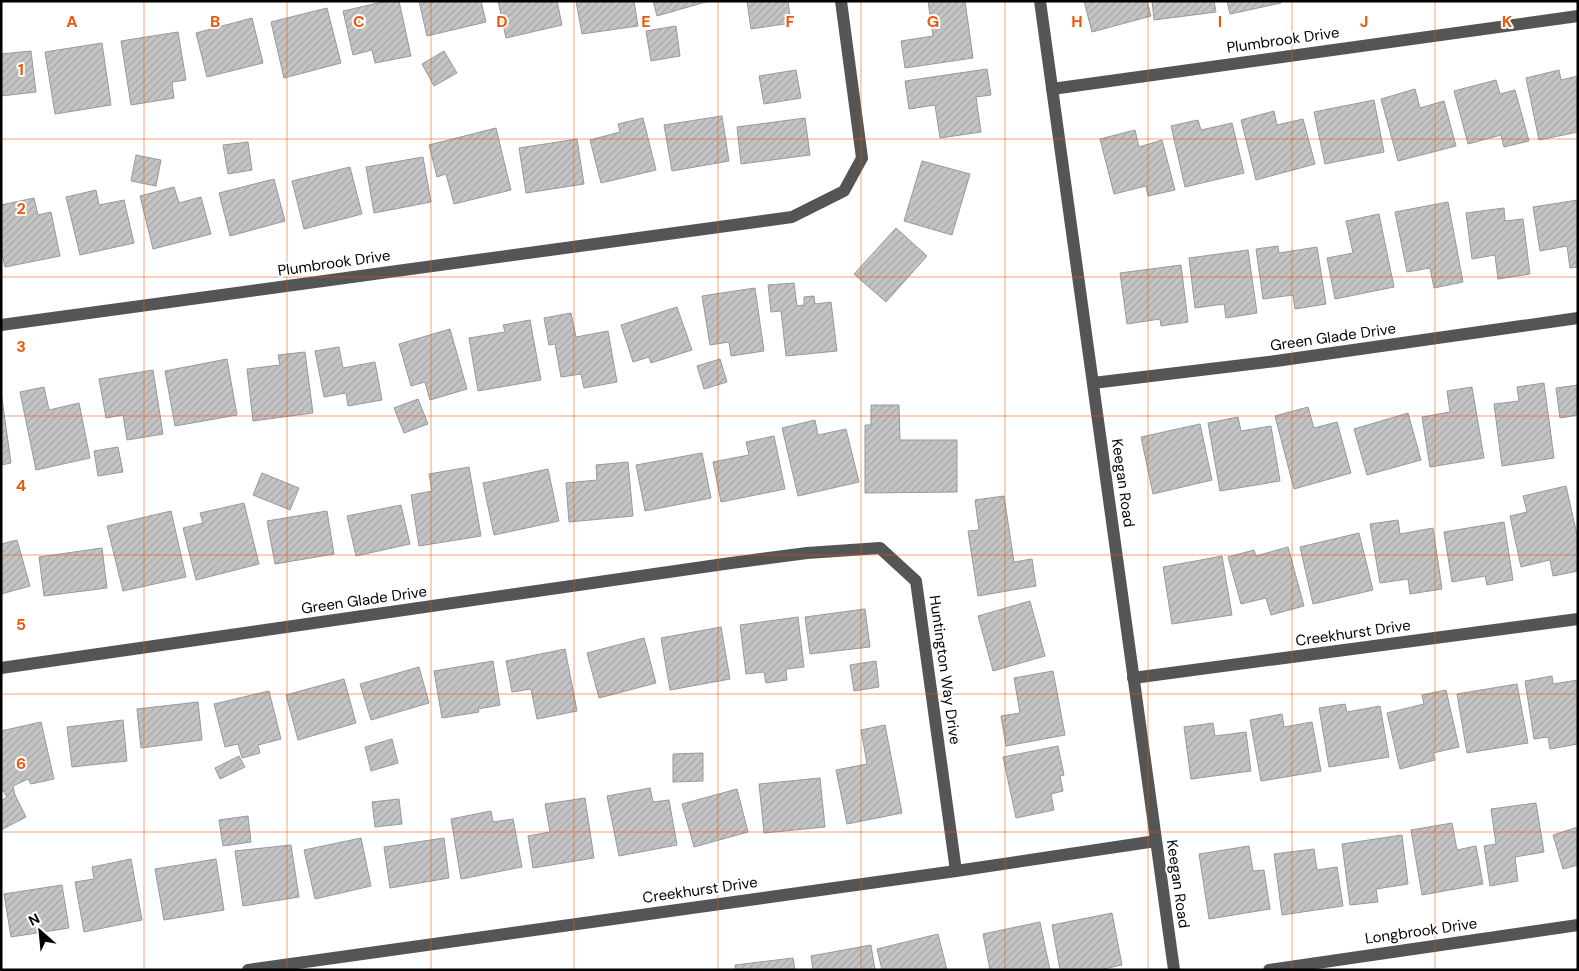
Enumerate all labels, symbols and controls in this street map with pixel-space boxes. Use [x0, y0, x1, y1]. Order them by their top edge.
text: A [66, 11, 78, 32]
text: B [210, 11, 220, 32]
text: C [353, 11, 365, 32]
text: D [496, 11, 508, 32]
text: E [641, 11, 651, 32]
text: F [786, 11, 795, 32]
text: G [927, 11, 939, 32]
text: H [1071, 11, 1083, 32]
text: I [1218, 11, 1222, 32]
text: J [1360, 11, 1368, 32]
text: K [1502, 11, 1513, 32]
street label: Plumbrook Drive [1225, 22, 1341, 58]
text: 1 [18, 59, 24, 80]
text: 2 [16, 198, 26, 219]
street label: Plumbrook Drive [276, 245, 392, 281]
street label: Green Glade Drive [1269, 318, 1397, 356]
text: 3 [16, 336, 26, 357]
street label: Keegan Road [1107, 437, 1139, 529]
text: 4 [16, 475, 26, 496]
street label: Green Glade Drive [300, 581, 428, 619]
street label: Huntington Way Drive [925, 594, 965, 746]
text: 5 [16, 614, 26, 635]
street label: Creekhurst Drive [1294, 615, 1412, 651]
text: 6 [16, 753, 26, 774]
street label: Keegan Road [1162, 838, 1194, 930]
street label: Creekhurst Drive [641, 872, 759, 908]
north arrow [15, 906, 65, 956]
text: N [25, 909, 43, 930]
street label: Longbrook Drive [1364, 913, 1478, 949]

